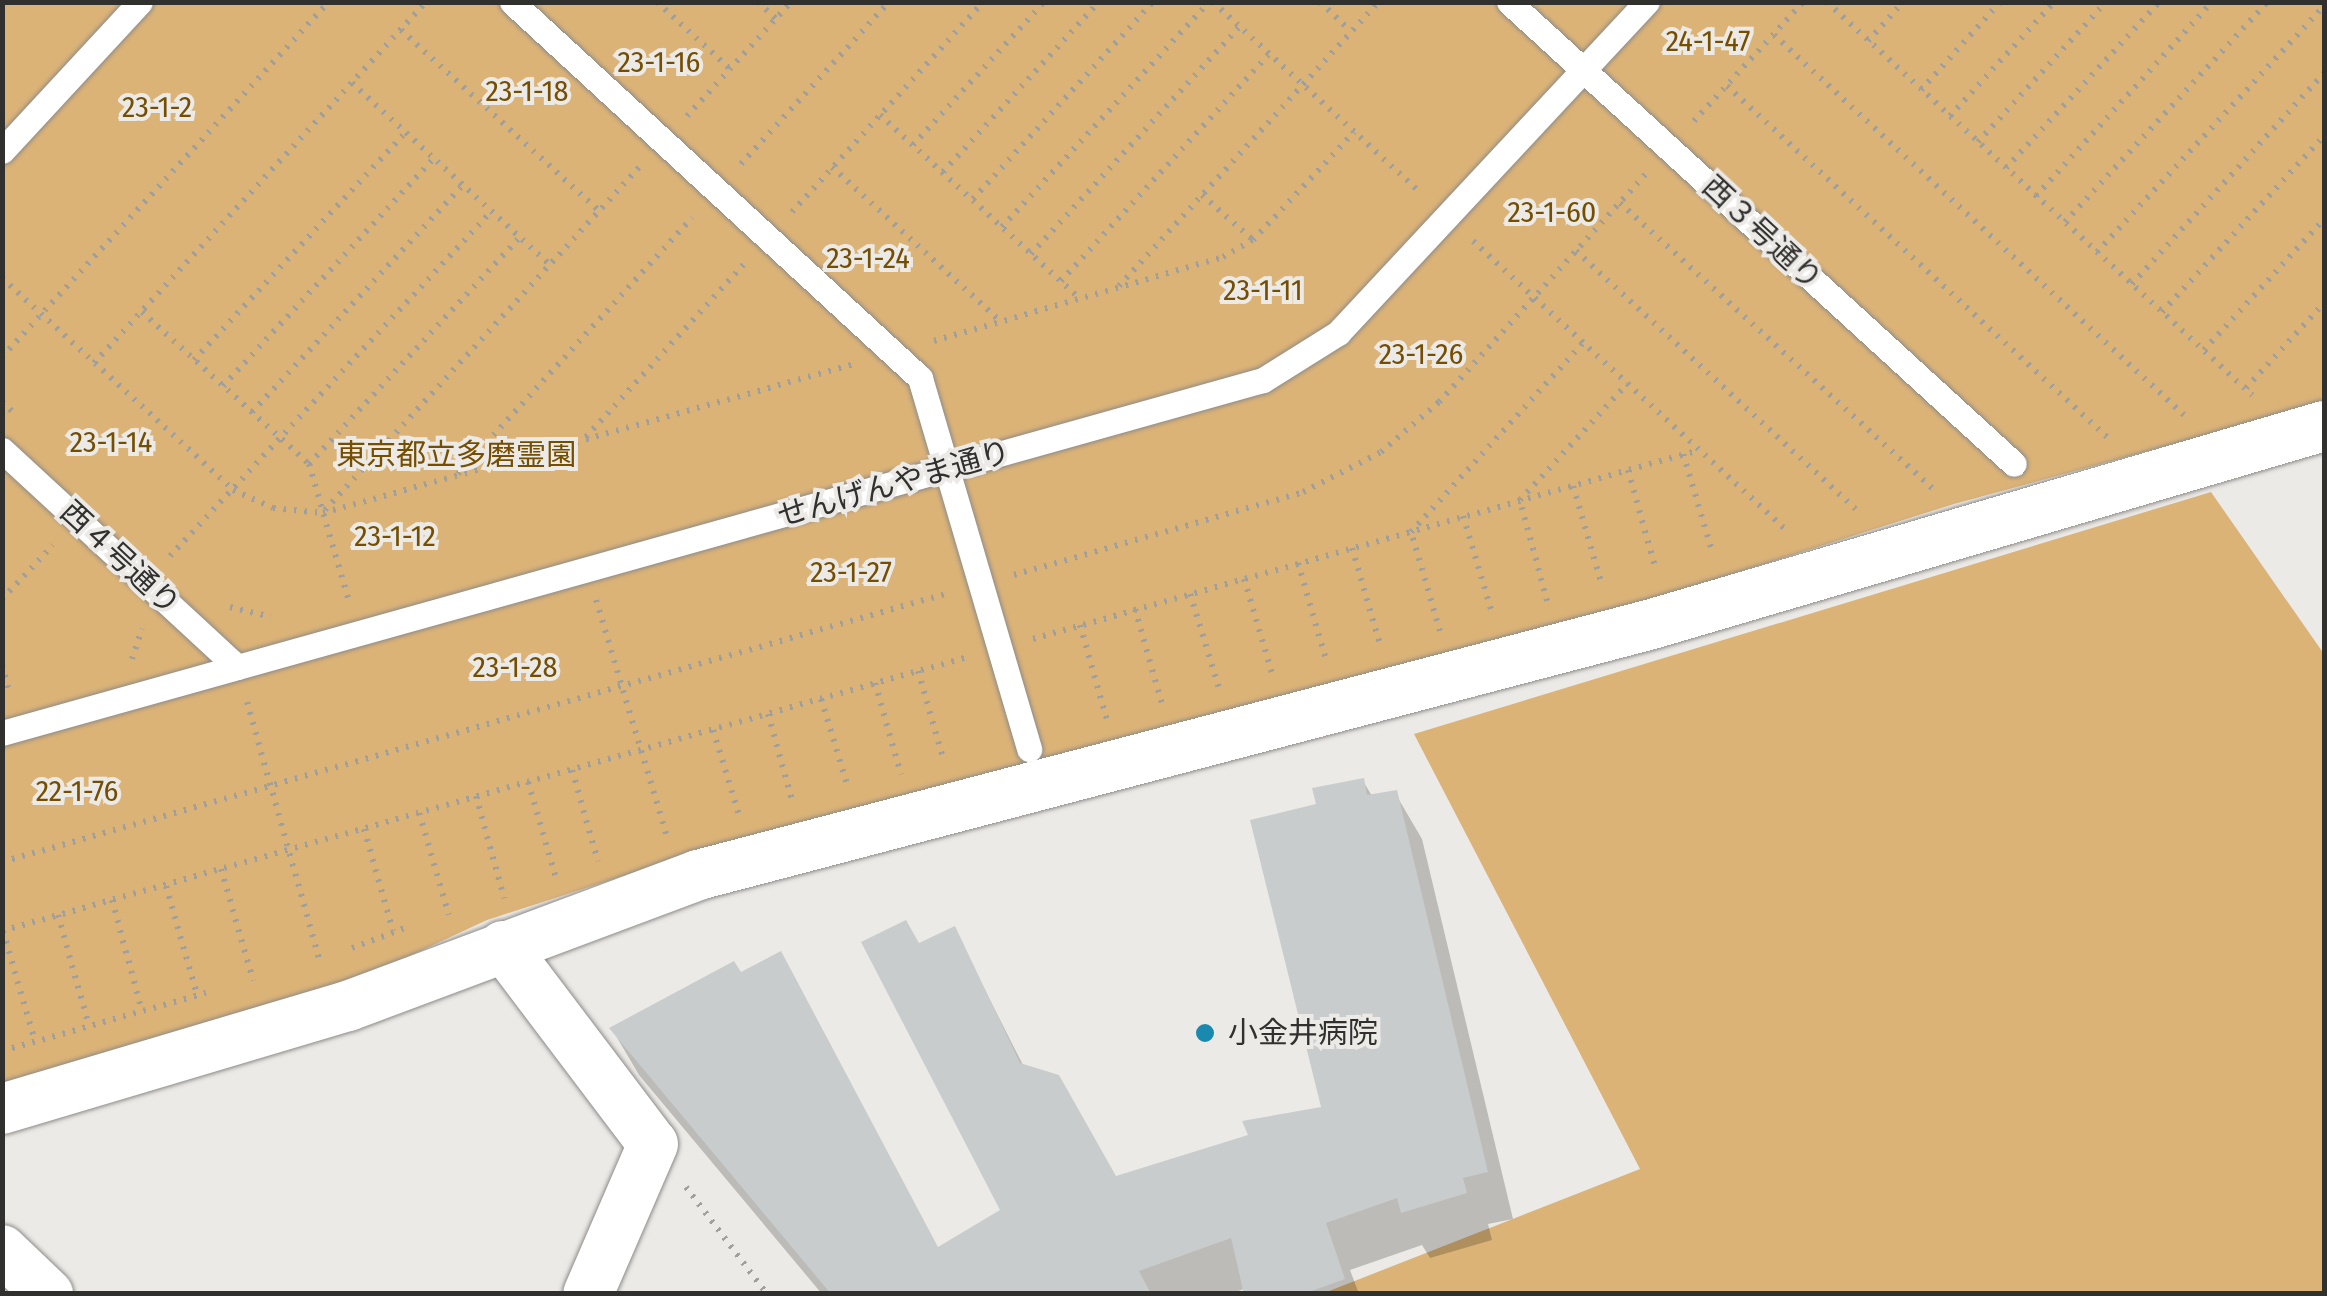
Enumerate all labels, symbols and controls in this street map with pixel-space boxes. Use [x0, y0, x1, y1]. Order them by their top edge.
park label: 24-1-47 [1666, 23, 1750, 59]
park label: 23-1-16 [618, 44, 700, 80]
park label: 23-1-18 [485, 73, 569, 109]
park label: 23-1-2 [122, 89, 192, 125]
street label: 西３号通り [1695, 169, 1829, 297]
park label: 23-1-60 [1508, 194, 1596, 230]
park label: 23-1-24 [826, 240, 910, 276]
park label: 23-1-11 [1223, 272, 1303, 308]
park label: 23-1-26 [1379, 336, 1463, 372]
park label: 23-1-14 [70, 424, 152, 460]
street label: せんげんやま通り [774, 434, 1014, 534]
park label: 東京都立多磨霊園 [336, 437, 576, 473]
street label: 西４号通り [53, 494, 187, 622]
park label: 23-1-12 [354, 518, 436, 554]
park label: 23-1-27 [810, 554, 892, 590]
park label: 23-1-28 [473, 649, 557, 685]
park label: 22-1-76 [36, 773, 118, 809]
place label: 小金井病院 [1228, 1015, 1378, 1051]
marker: 小金井病院 [1192, 1020, 1218, 1046]

